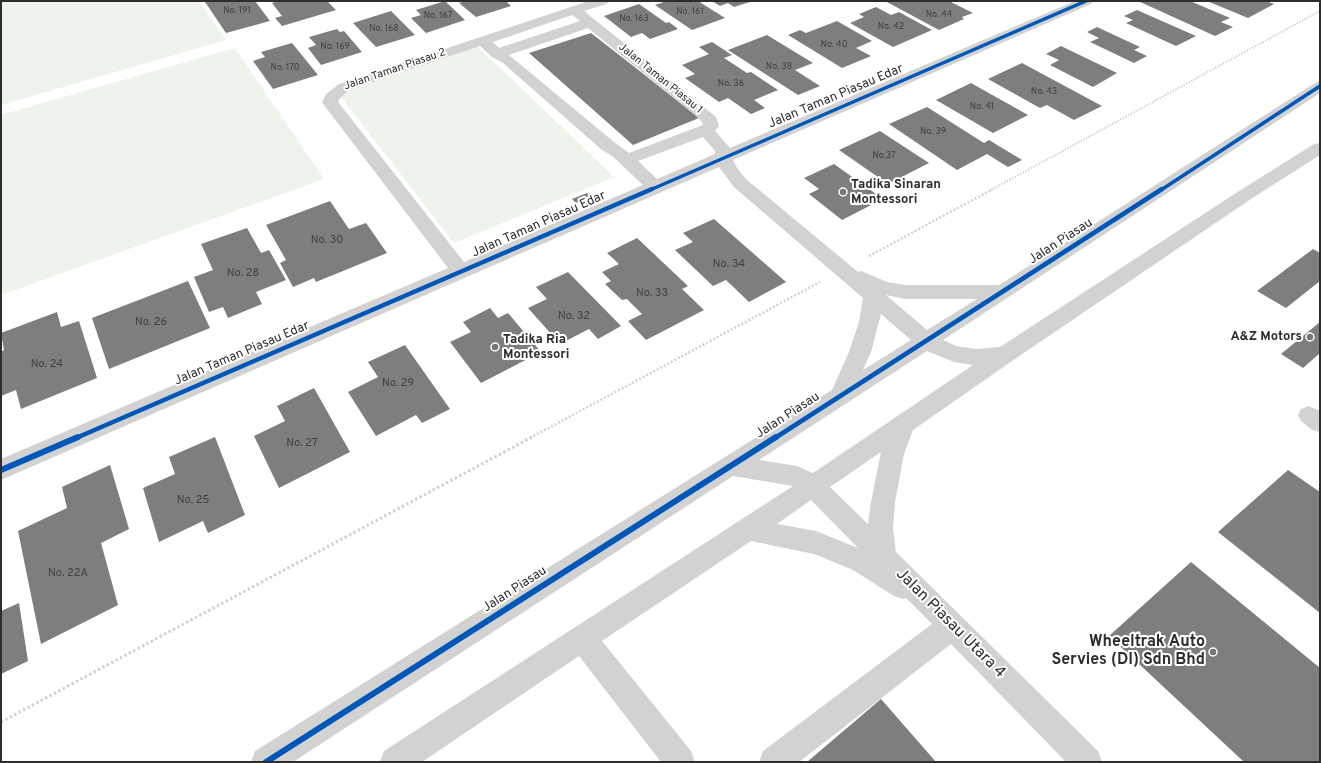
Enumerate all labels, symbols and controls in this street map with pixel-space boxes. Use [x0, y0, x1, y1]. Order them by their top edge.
house number: No. 191 [223, 6, 251, 16]
house number: No. 161 [676, 7, 704, 17]
house number: No. 44 [926, 10, 952, 20]
house number: No. 167 [424, 11, 452, 21]
house number: No. 163 [619, 14, 649, 24]
house number: No. 42 [878, 22, 904, 32]
house number: No. 168 [369, 24, 399, 34]
house number: No. 40 [821, 40, 847, 50]
street label: Jalan Taman Piasau 1 [615, 41, 705, 117]
house number: No. 169 [320, 42, 350, 52]
street label: Jalan Taman Piasau 2 [342, 46, 448, 94]
street label: Jalan Taman Piasau Edar [766, 61, 906, 133]
house number: No. 38 [766, 62, 792, 72]
house number: No. 170 [270, 63, 300, 73]
house number: No. 36 [718, 79, 744, 89]
house number: No. 43 [1031, 87, 1057, 97]
house number: No. 41 [970, 102, 994, 112]
house number: No. 39 [920, 127, 946, 137]
house number: No.37 [872, 151, 896, 161]
place label: Tadika Sinaran Montessori [851, 177, 941, 208]
marker: Tadika Sinaran Montessori [838, 187, 848, 197]
street label: Jalan Taman Piasau Edar [470, 188, 608, 262]
street label: Jalan Piasau [1026, 216, 1096, 268]
house number: No. 30 [311, 234, 343, 248]
house number: No. 34 [713, 258, 745, 272]
house number: No. 28 [227, 267, 259, 281]
house number: No. 33 [636, 287, 668, 301]
house number: No. 32 [558, 310, 590, 324]
house number: No. 26 [135, 316, 167, 330]
street label: Jalan Taman Piasau Edar [172, 318, 312, 390]
place label: A&Z Motors [1231, 329, 1302, 345]
place label: Tadika Ria Montessori [503, 332, 569, 363]
marker: A&Z Motors [1305, 332, 1315, 342]
marker: Tadika Ria Montessori [490, 342, 500, 352]
house number: No. 24 [31, 358, 63, 372]
house number: No. 29 [382, 377, 414, 391]
street label: Jalan Piasau [753, 390, 823, 442]
house number: No. 27 [286, 437, 318, 451]
house number: No. 25 [177, 494, 209, 508]
street label: Jalan Piasau [480, 564, 550, 616]
street label: Jalan Piasau Utara 4 [891, 565, 1009, 683]
house number: No. 22A [48, 567, 88, 581]
place label: Wheeltrak Auto Servies (DI) Sdn Bhd [1052, 633, 1205, 671]
marker: Wheeltrak Auto Servies (DI) Sdn Bhd [1208, 647, 1218, 657]

